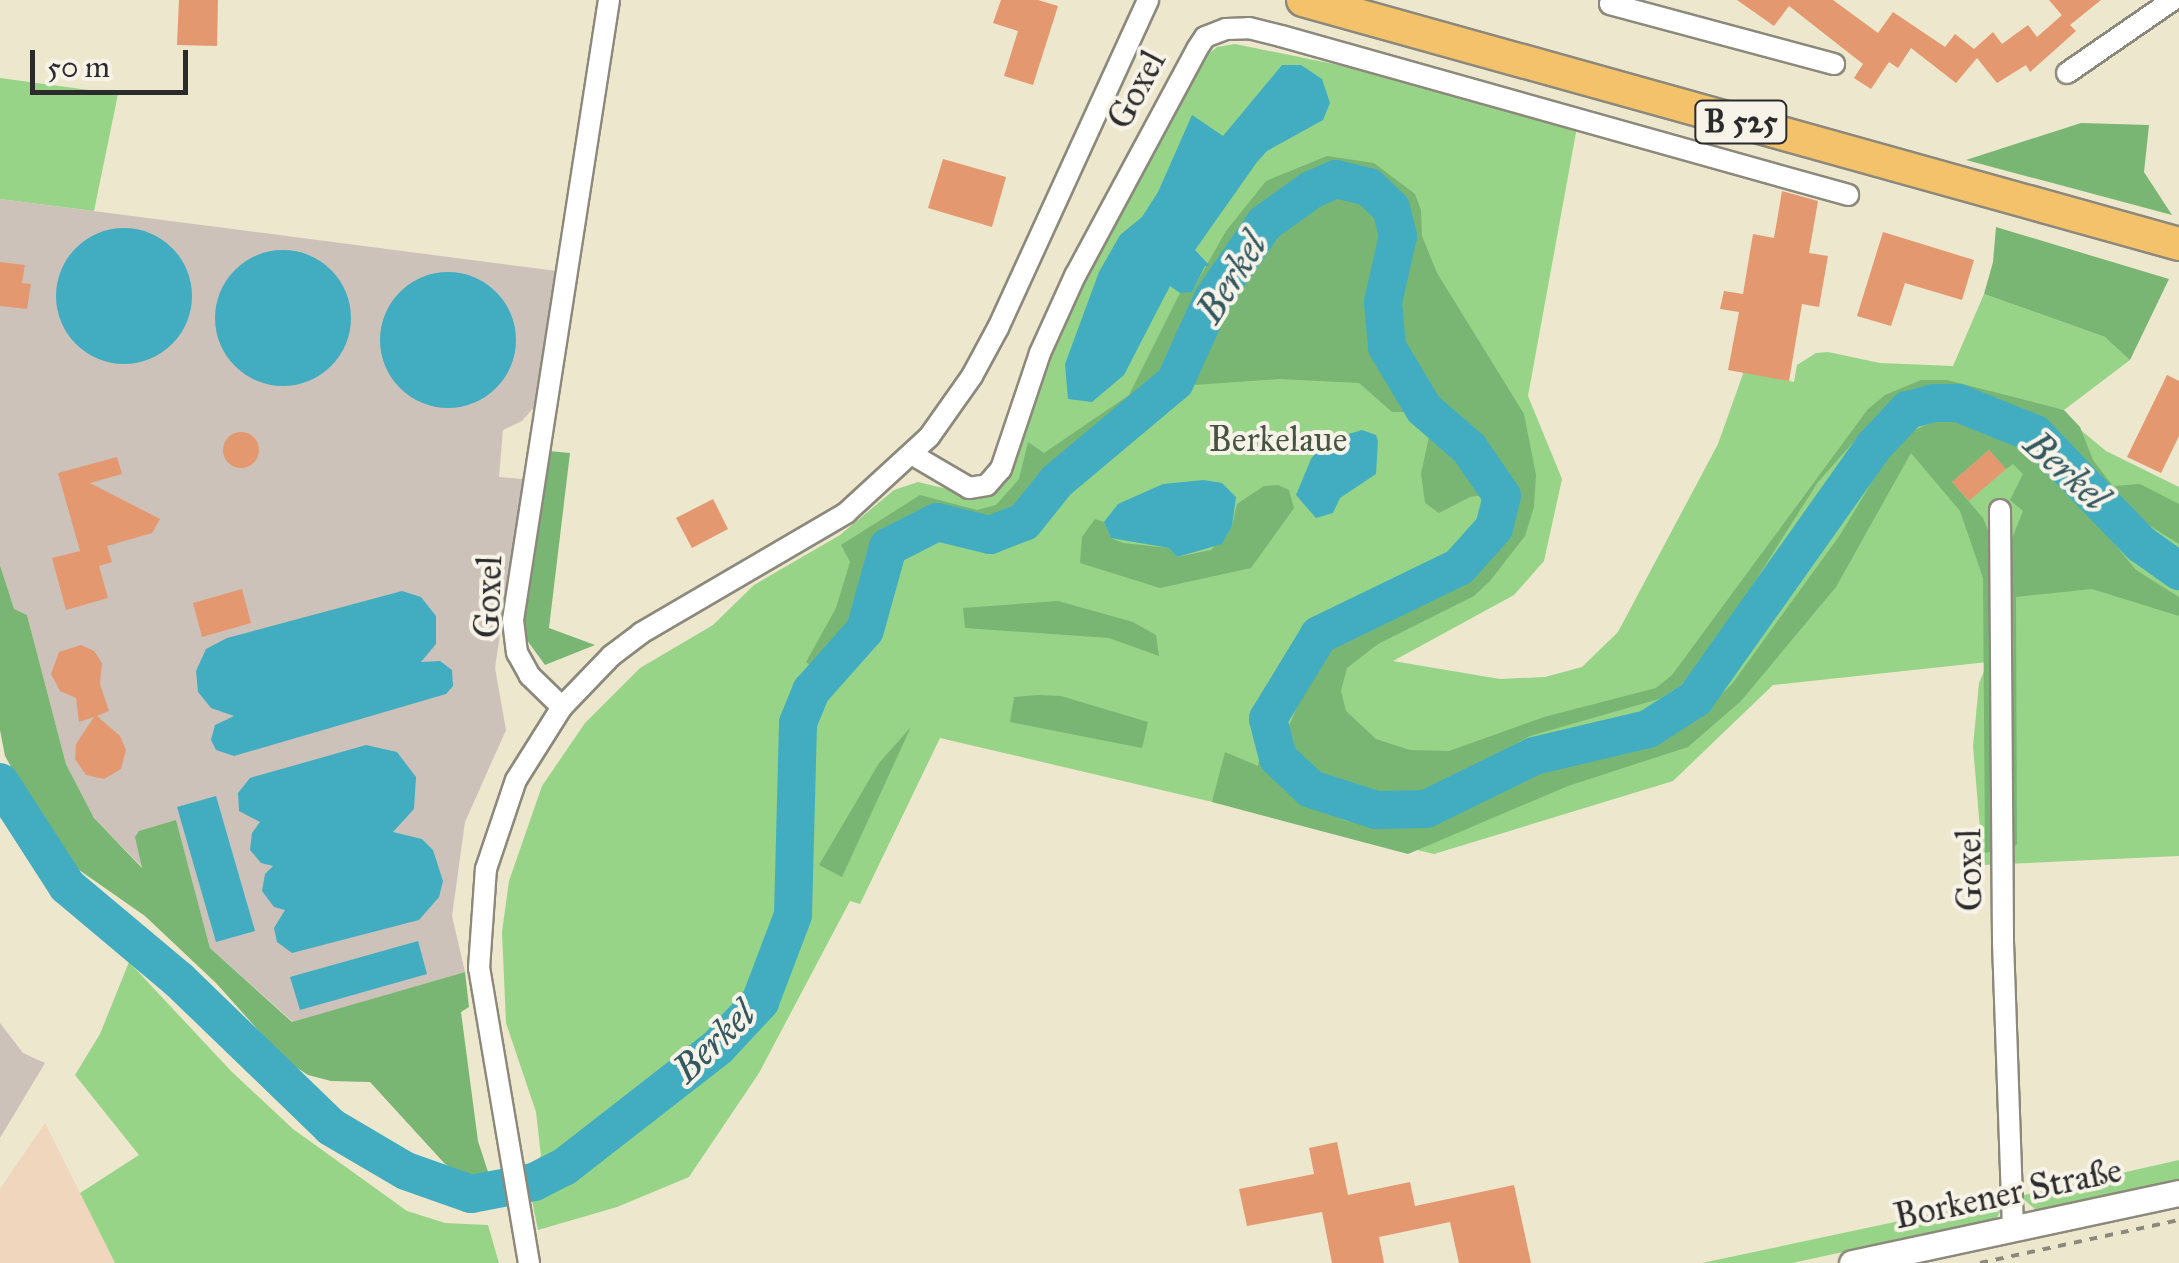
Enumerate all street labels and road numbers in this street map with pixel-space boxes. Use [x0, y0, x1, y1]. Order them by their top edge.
street label: Goxel [1099, 44, 1175, 136]
road number: B 525 [1694, 95, 1788, 149]
street label: Goxel [467, 555, 511, 639]
street label: Goxel [1948, 828, 1992, 912]
street label: Borkener Straße [1890, 1149, 2126, 1239]

